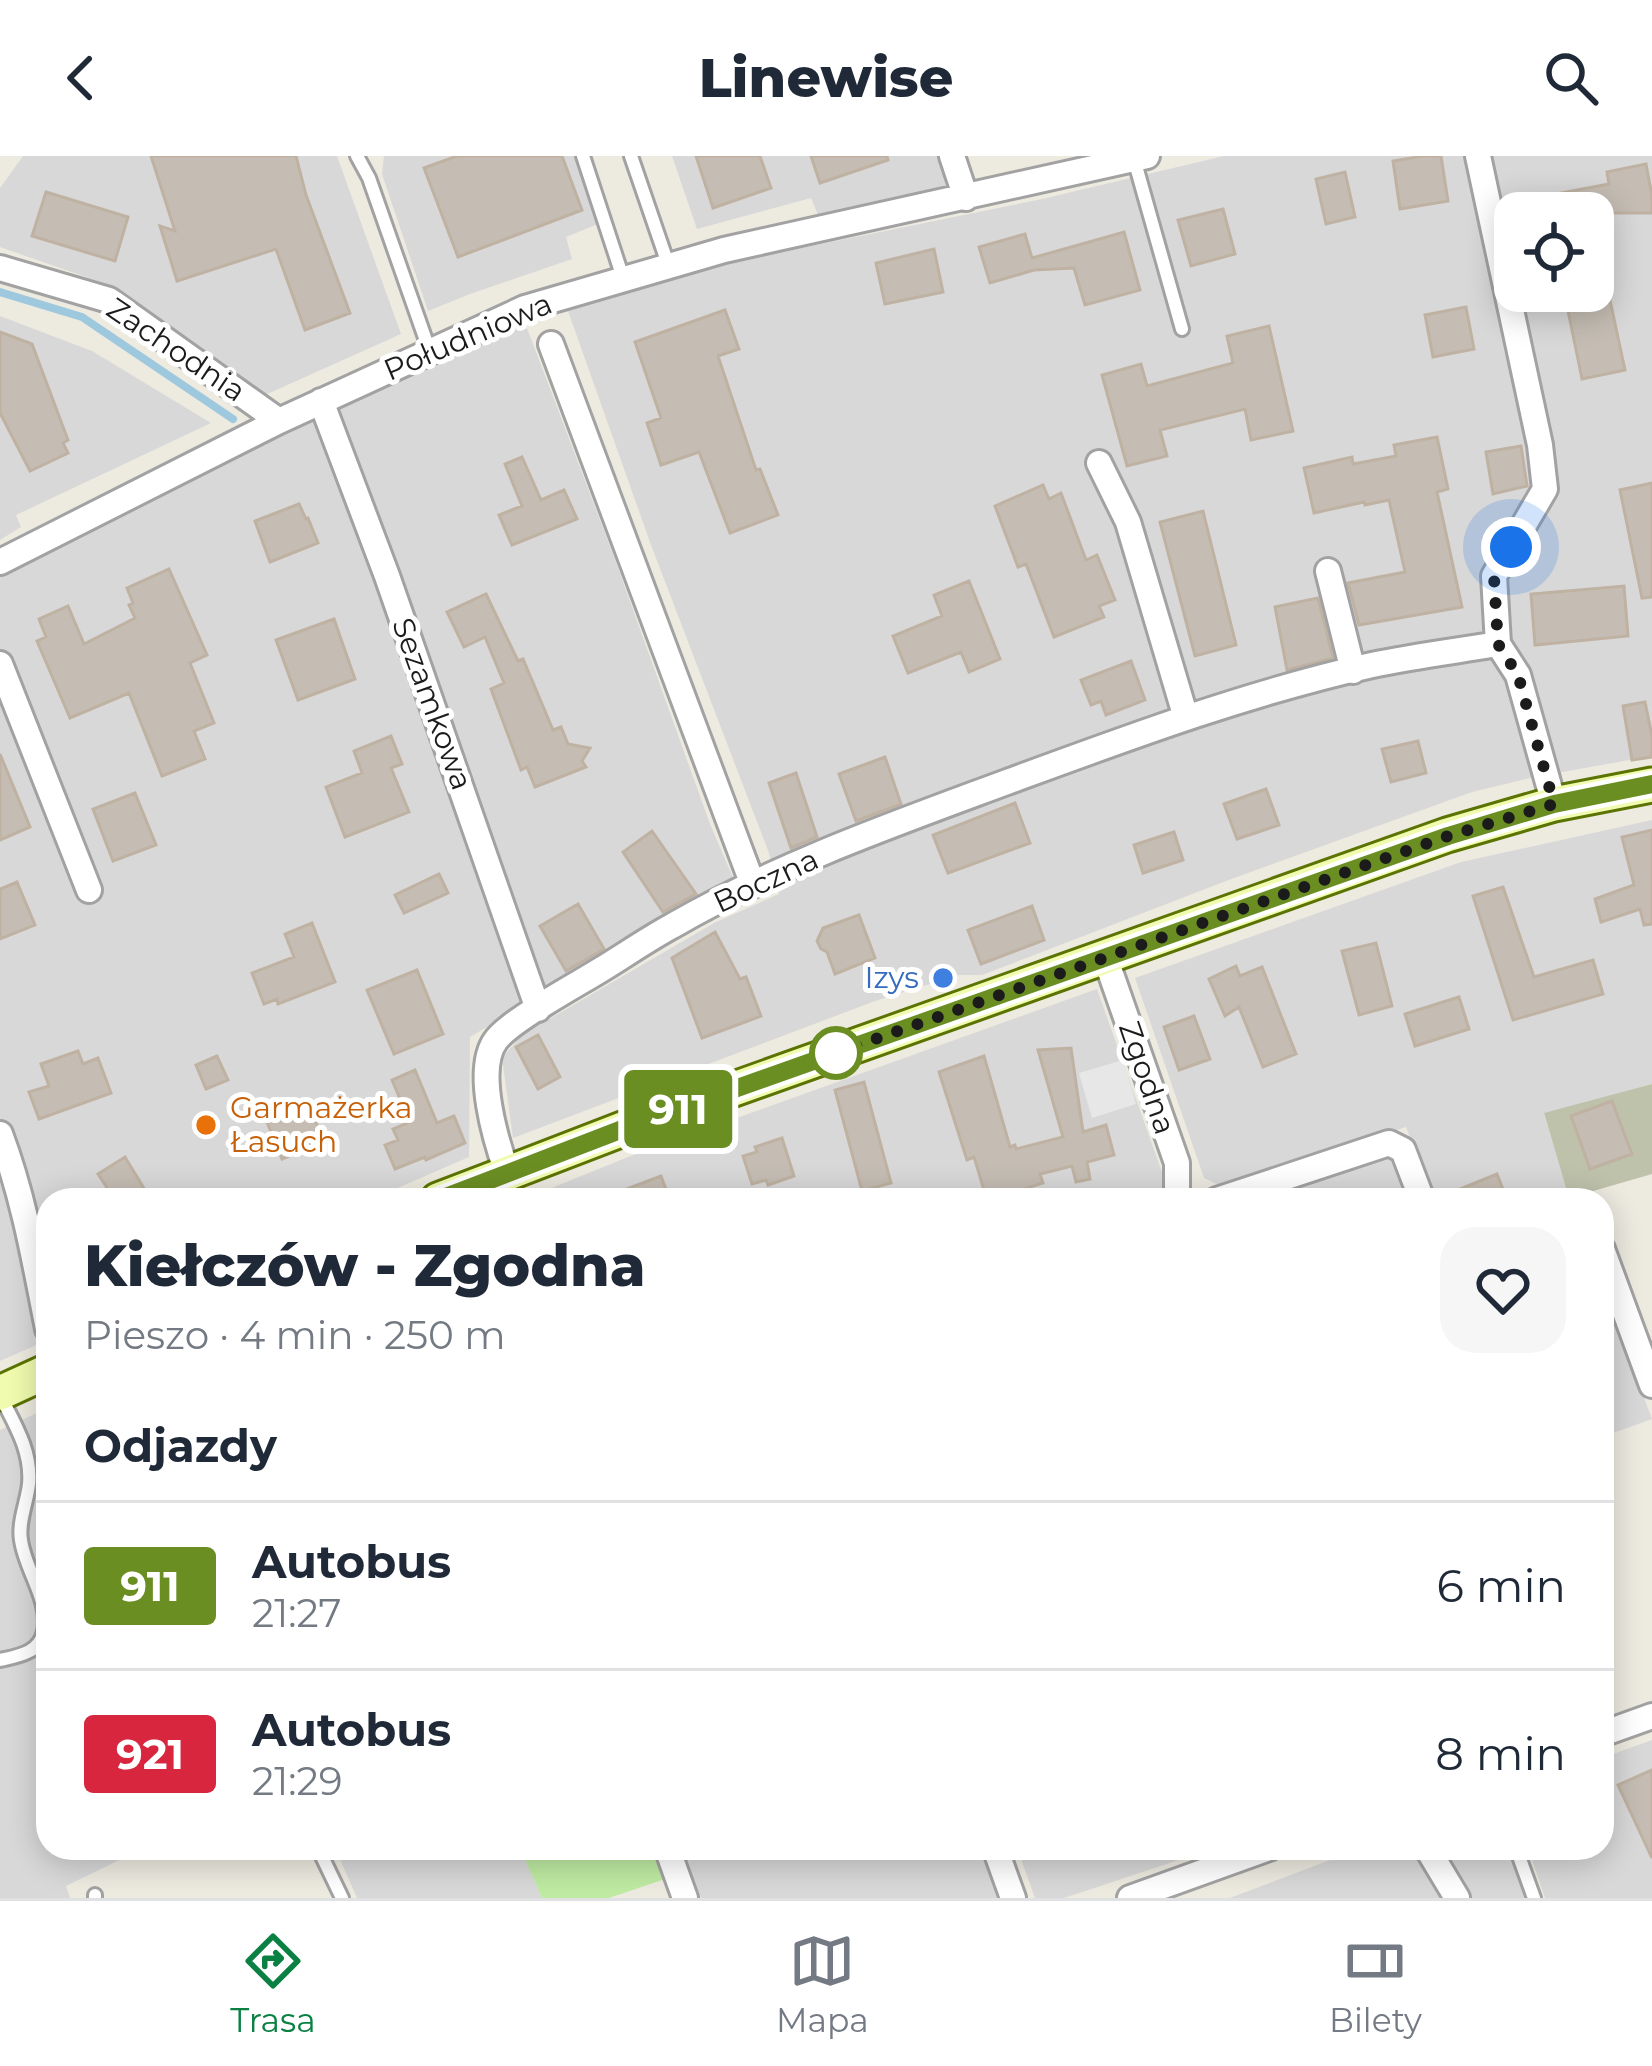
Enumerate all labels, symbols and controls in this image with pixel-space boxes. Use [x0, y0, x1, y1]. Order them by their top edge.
icon: back [48, 45, 114, 111]
text: Linewise [699, 45, 953, 111]
icon: search [1538, 45, 1604, 111]
map controls [1494, 192, 1614, 312]
button: locate [1494, 192, 1614, 312]
street label: Południowa [378, 285, 557, 389]
street label: Zachodnia [100, 290, 253, 409]
your location [1481, 517, 1541, 577]
street label: Sezamkowa [384, 613, 481, 795]
street label: Boczna [707, 840, 824, 921]
place label: Izys [864, 959, 919, 996]
marker: Izys [930, 965, 956, 991]
street label: Zgodna [1111, 1017, 1184, 1139]
unlabelled marker [811, 1028, 861, 1078]
line badge: 911 [609, 1070, 747, 1148]
text: 911 [648, 1083, 708, 1135]
place label: Garmażerka Łasuch [230, 1089, 413, 1160]
marker: Garmażerka Łasuch [193, 1112, 219, 1138]
button: heart [1440, 1227, 1566, 1353]
text: Kiełczów - Zgodna [84, 1231, 645, 1300]
text: Pieszo · 4 min · 250 m [84, 1311, 506, 1359]
text: Odjazdy [84, 1418, 277, 1473]
text: Autobus [252, 1534, 451, 1589]
text: 6 min [1437, 1558, 1566, 1613]
text: 911 [120, 1560, 180, 1612]
text: 21:27 [252, 1589, 342, 1637]
text: Autobus [252, 1702, 451, 1757]
text: 8 min [1435, 1726, 1566, 1781]
text: 921 [116, 1728, 184, 1780]
text: 21:29 [252, 1757, 342, 1805]
tab: Trasa [230, 1928, 316, 2040]
tab: Mapa [776, 1928, 869, 2040]
tab: Bilety [1329, 1928, 1422, 2040]

